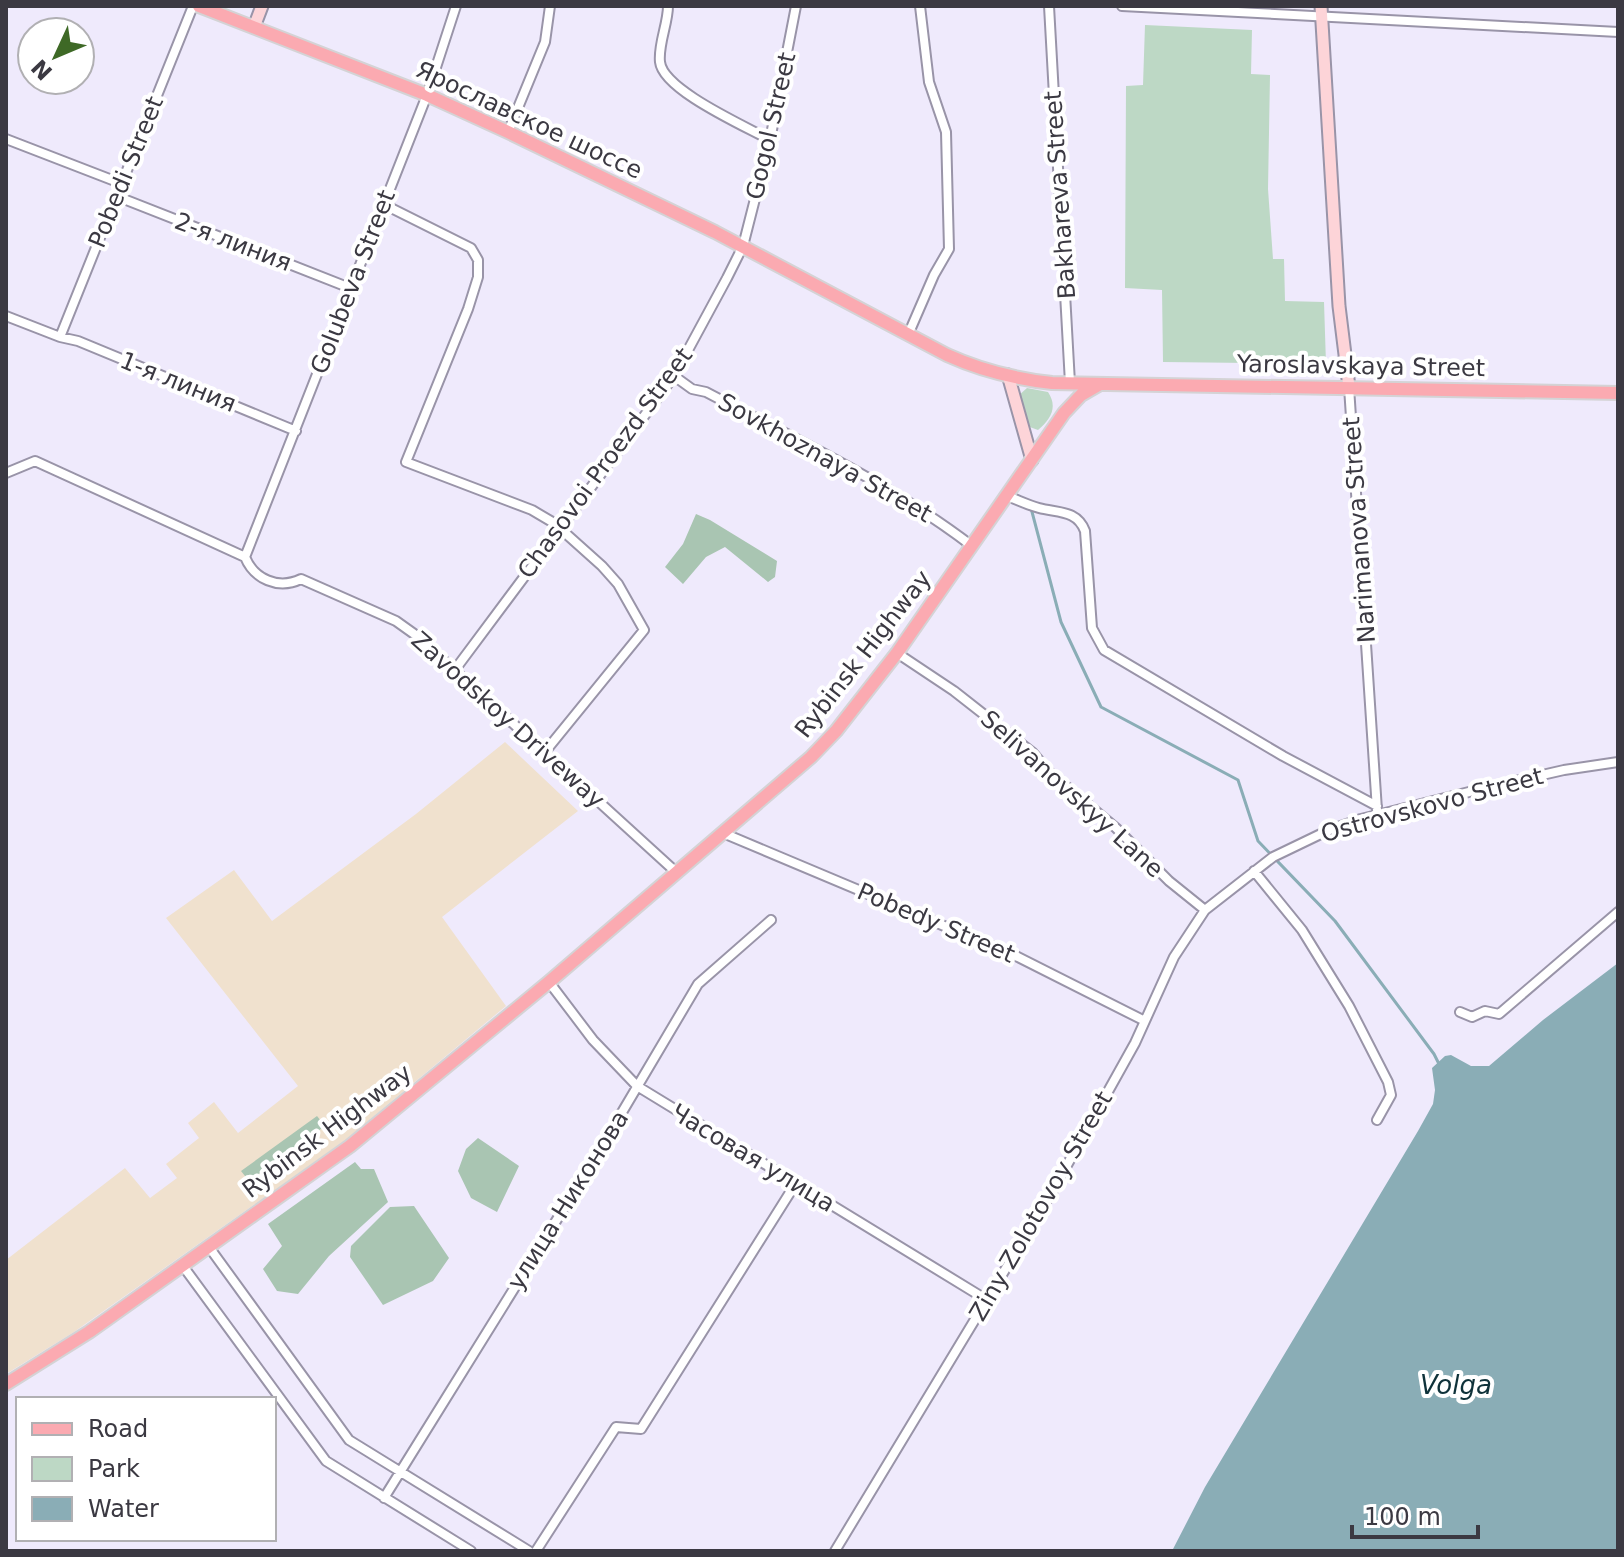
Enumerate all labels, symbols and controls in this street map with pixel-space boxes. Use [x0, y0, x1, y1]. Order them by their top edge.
north arrow [16, 16, 96, 96]
street label: Gogol Street [740, 50, 802, 202]
text: N [27, 54, 57, 85]
street label: Ярославское шоссе [411, 55, 647, 185]
street label: Bakhareva Street [1039, 90, 1081, 300]
street label: Pobedi Street [83, 92, 169, 252]
street label: Golubeva Street [305, 186, 401, 378]
street label: 2-я линия [171, 207, 295, 277]
street label: Chasovoi Proezd Street [512, 342, 698, 584]
street label: 1-я линия [116, 346, 240, 418]
street label: Yaroslavskaya Street [1236, 350, 1485, 382]
street label: Sovkhoznaya Street [713, 388, 937, 528]
street label: Narimanova Street [1337, 416, 1381, 644]
street label: Rybinsk Highway [789, 565, 937, 743]
street label: Zavodskoy Driveway [406, 626, 610, 814]
street label: Selivanovskyy Lane [975, 705, 1169, 883]
street label: Ostrovskovo Street [1318, 762, 1546, 848]
street label: Pobedy Street [853, 877, 1019, 969]
street label: Rybinsk Highway [237, 1058, 417, 1204]
street label: Ziny Zolotovoy Street [964, 1086, 1118, 1326]
street label: Часовая улица [666, 1098, 840, 1218]
street label: улица Никонова [502, 1105, 634, 1295]
water label: Volga [1420, 1370, 1492, 1400]
legend [16, 1397, 276, 1541]
text: Road [88, 1415, 148, 1443]
text: Park [88, 1455, 140, 1483]
scale bar [1352, 1489, 1478, 1539]
text: Water [88, 1495, 159, 1523]
text: 100 m [1364, 1503, 1441, 1531]

